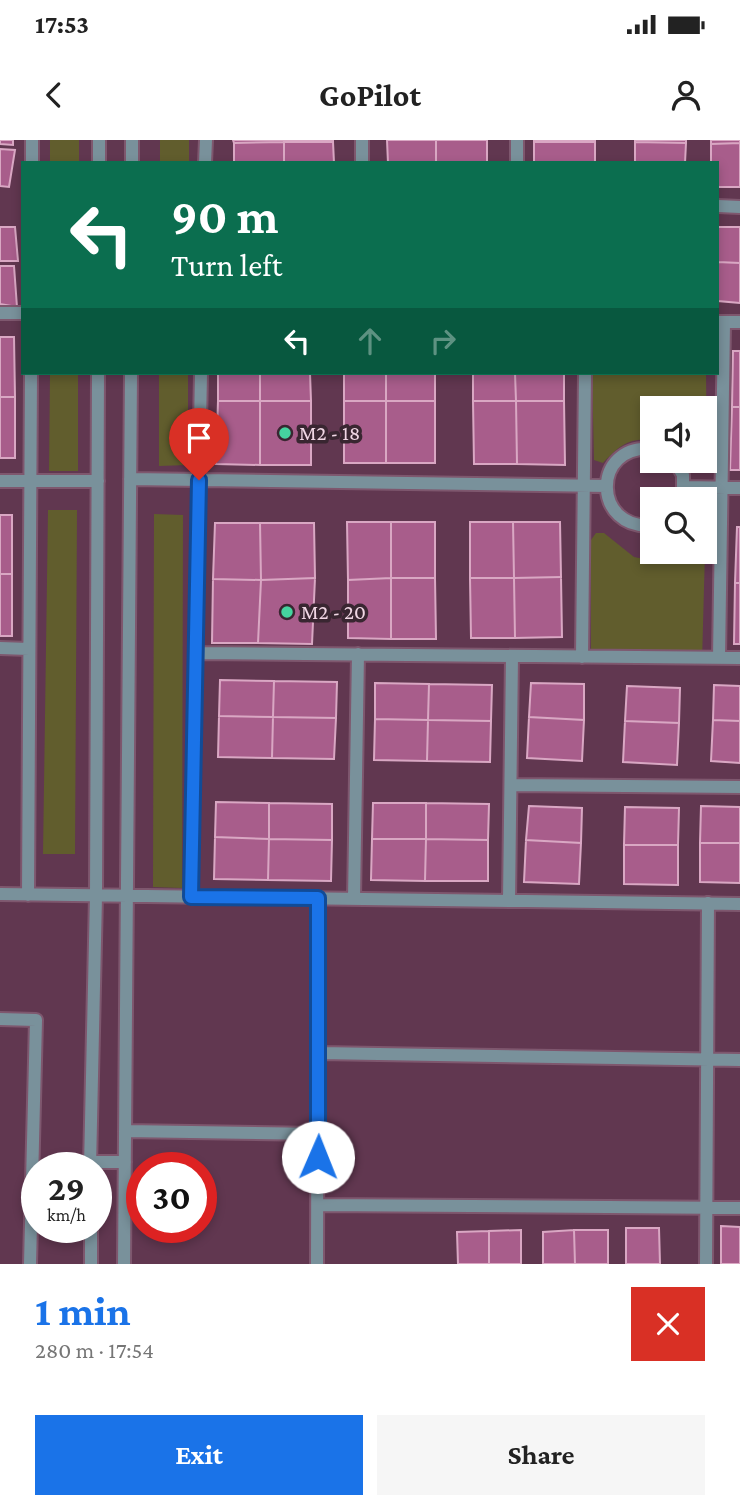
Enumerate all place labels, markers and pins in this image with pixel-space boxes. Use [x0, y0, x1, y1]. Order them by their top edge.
pin [169, 408, 229, 480]
place label: M2 - 18 [299, 421, 360, 445]
marker: M2 - 18 [277, 425, 293, 441]
place label: M2 - 20 [301, 600, 366, 624]
marker: M2 - 20 [279, 604, 295, 620]

